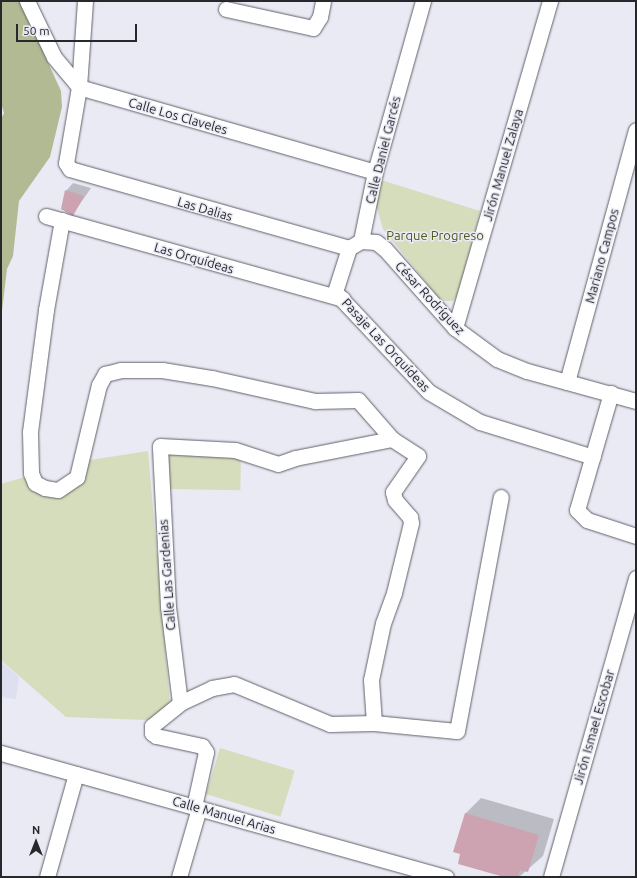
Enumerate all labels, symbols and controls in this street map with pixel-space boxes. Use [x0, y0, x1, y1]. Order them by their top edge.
scale bar [18, 16, 139, 42]
text: 50 m [23, 24, 50, 37]
street label: Calle Los Claveles [127, 94, 229, 138]
street label: Calle Daniel Garcés [362, 94, 404, 206]
street label: Jirón Manuel Zalaya [480, 107, 526, 223]
street label: Las Dalias [176, 194, 234, 224]
street label: Mariano Campos [582, 207, 622, 305]
park label: Parque Progreso [386, 227, 484, 243]
street label: Las Orquídeas [152, 239, 236, 277]
street label: César Rodríguez [392, 258, 468, 338]
street label: Pasaje Las Orquídeas [339, 295, 433, 395]
street label: Calle Las Gardenias [155, 519, 179, 631]
street label: Jirón Ismael Escobar [570, 668, 618, 786]
street label: Calle Manuel Arias [170, 793, 278, 837]
north arrow [16, 822, 56, 862]
text: N [32, 824, 40, 836]

